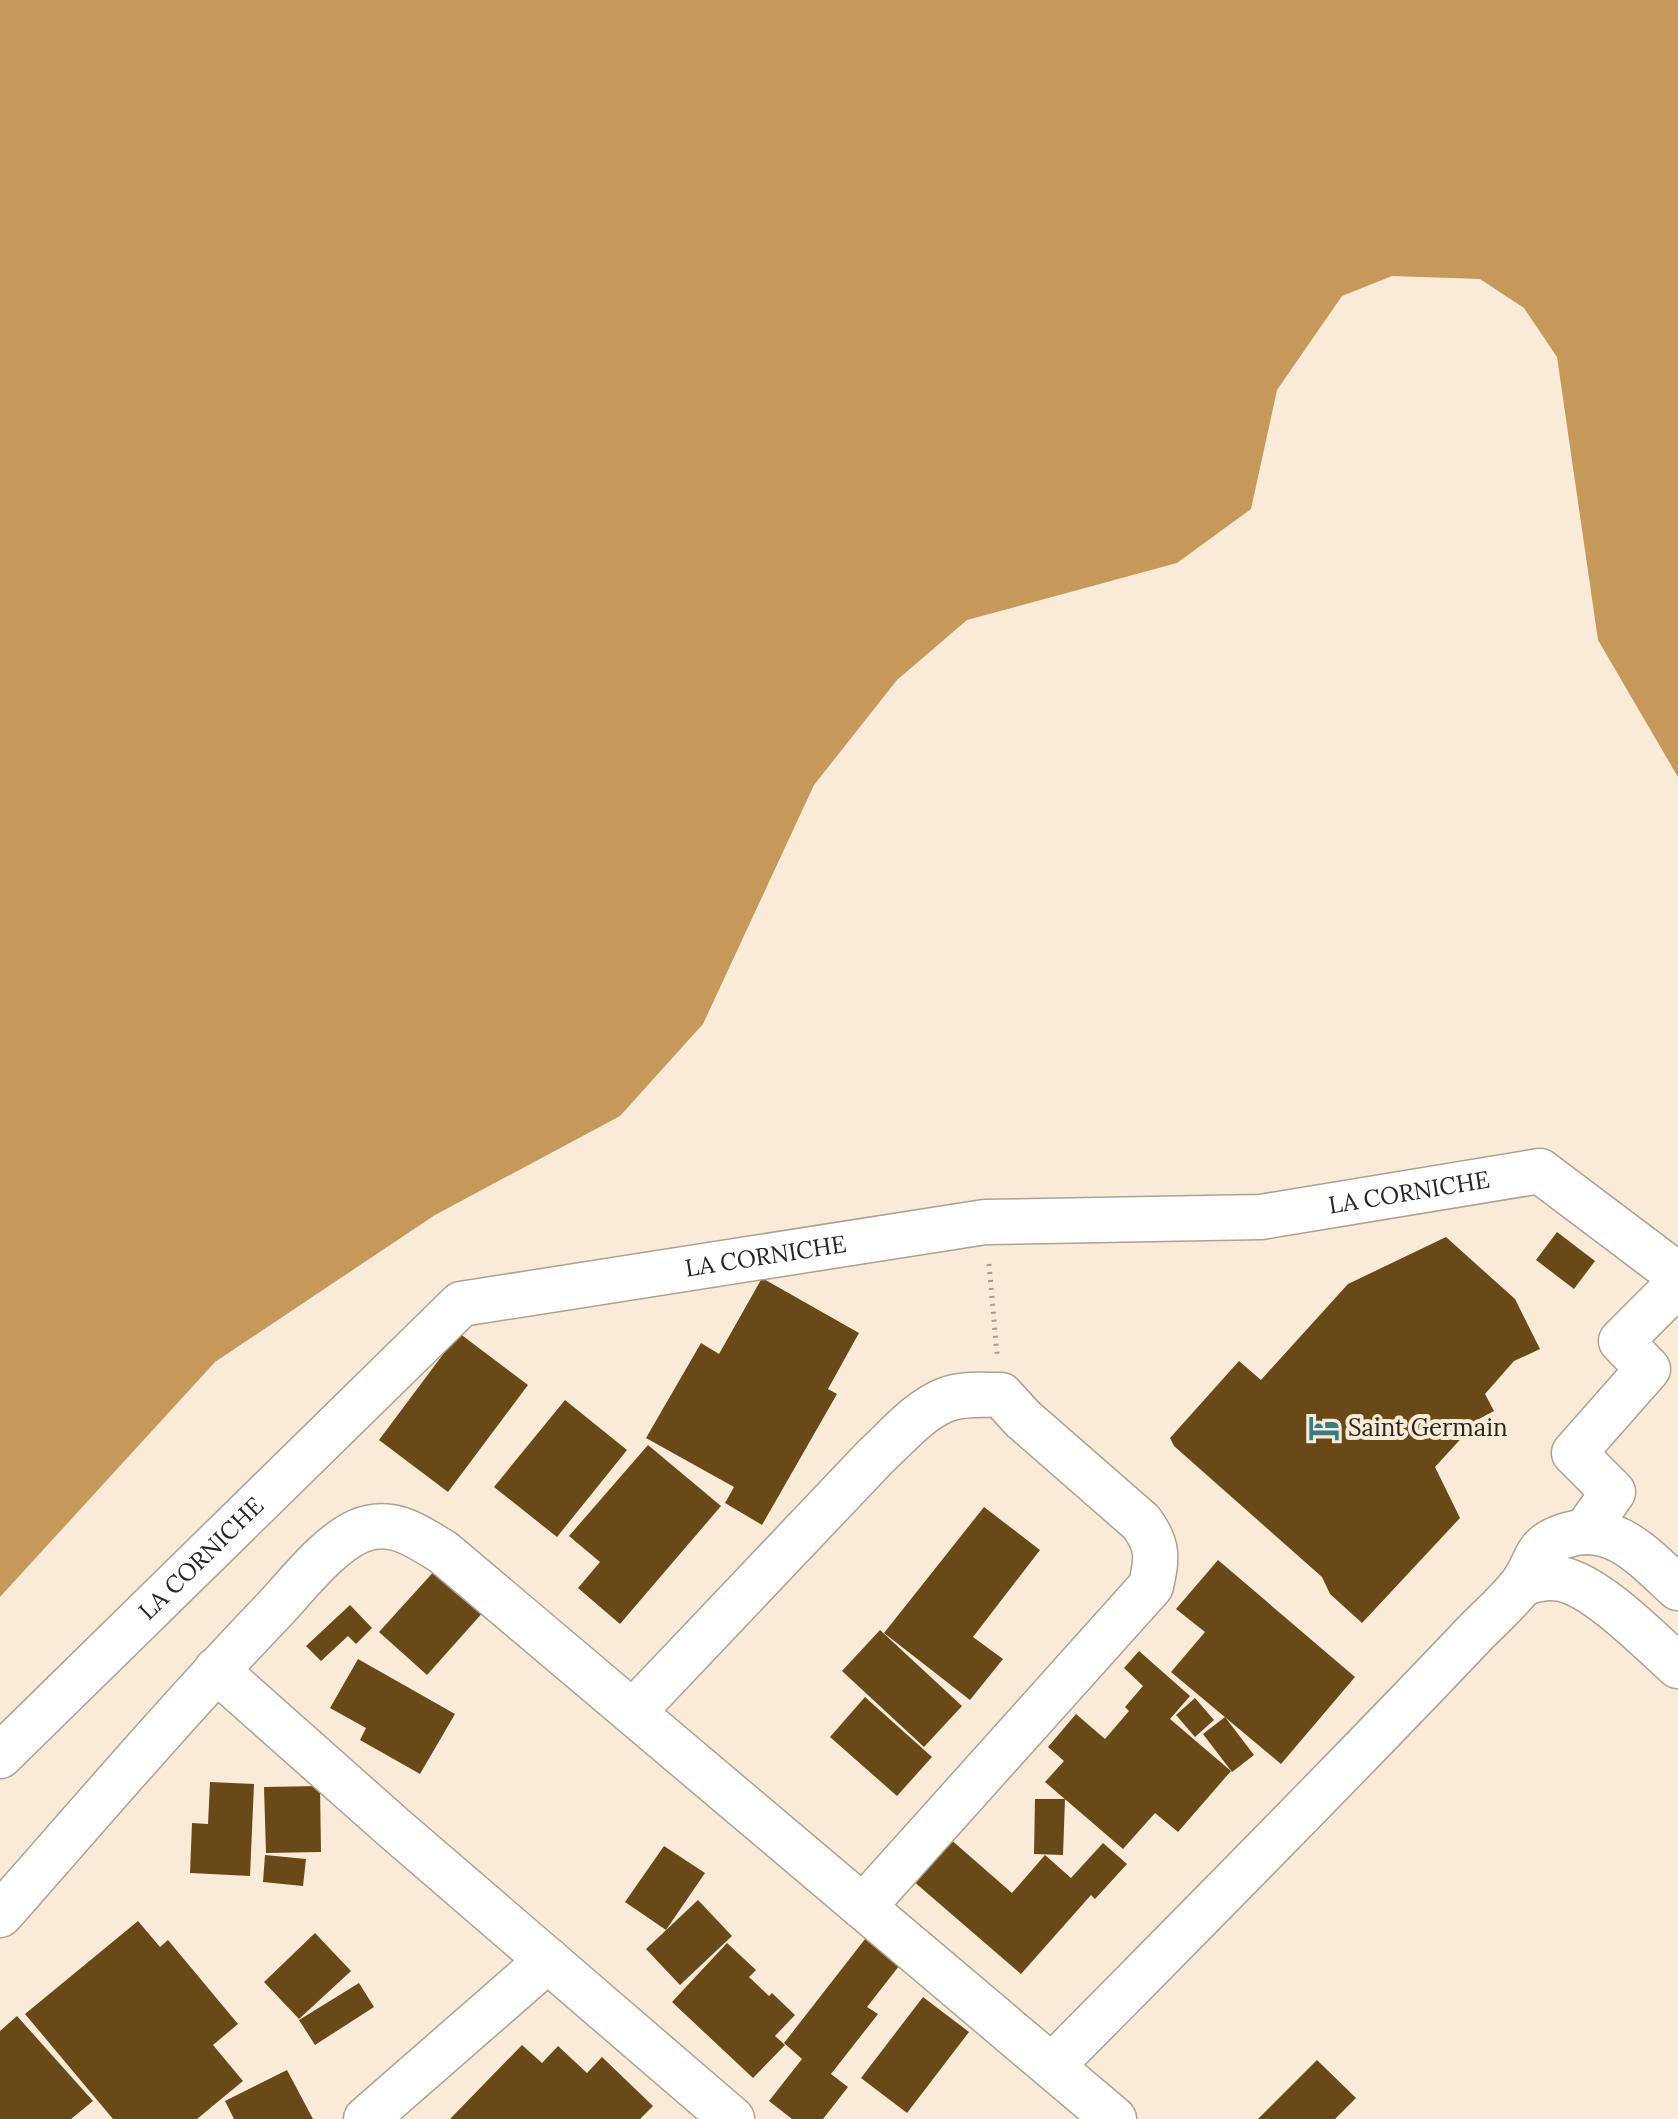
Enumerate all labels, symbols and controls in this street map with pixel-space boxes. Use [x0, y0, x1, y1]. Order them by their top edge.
street label: LA CORNICHE [1326, 1164, 1492, 1221]
street label: LA CORNICHE [683, 1228, 848, 1284]
hotel icon: Saint Germain [1307, 1411, 1341, 1445]
place label: Saint Germain [1348, 1412, 1508, 1443]
street label: LA CORNICHE [132, 1490, 270, 1626]

